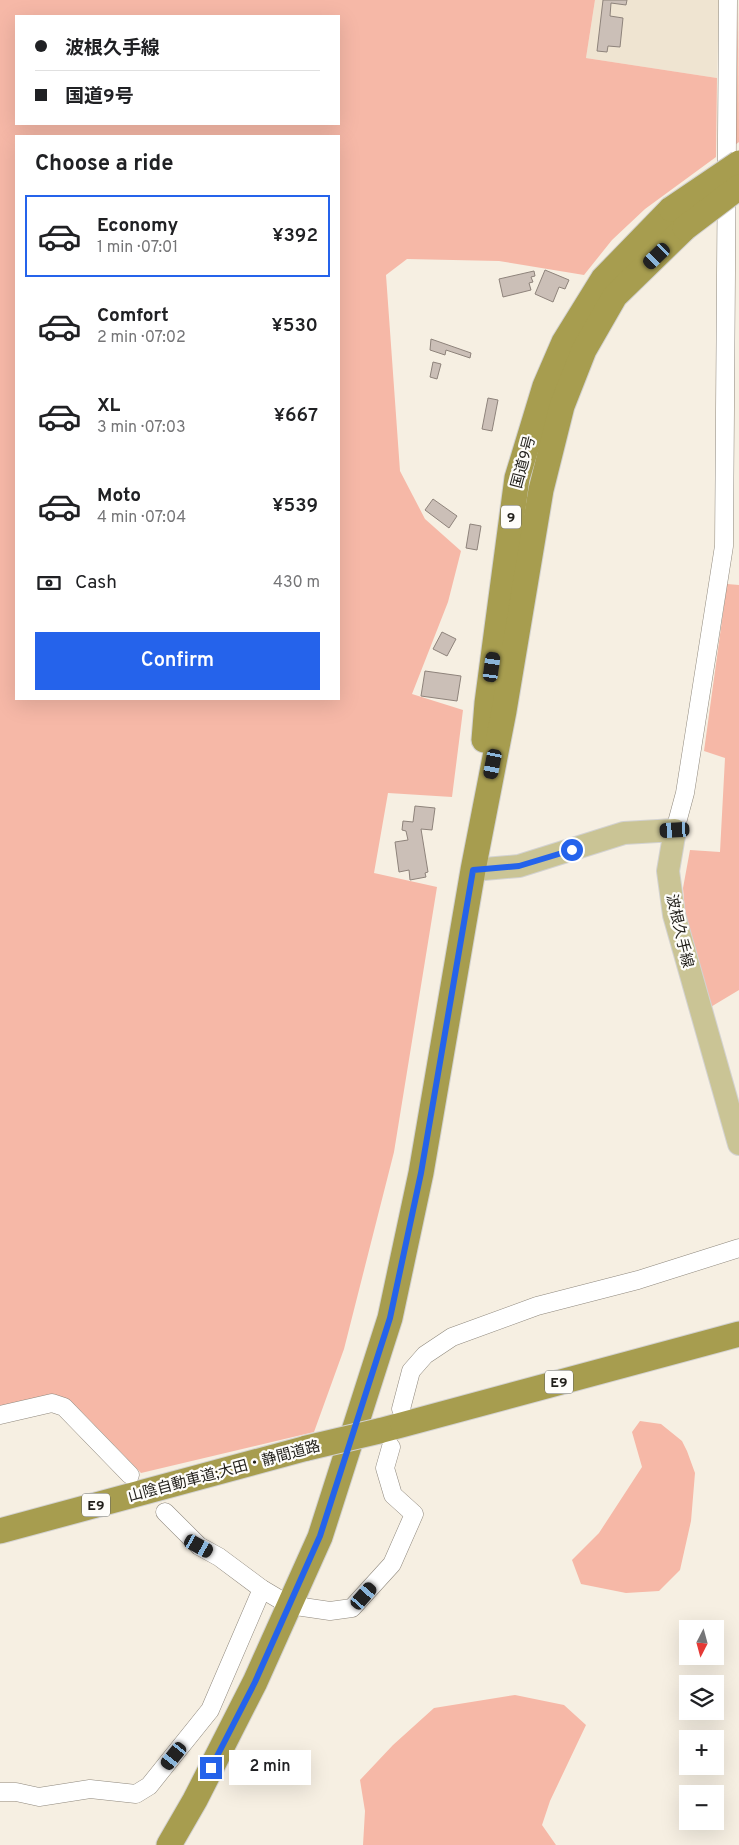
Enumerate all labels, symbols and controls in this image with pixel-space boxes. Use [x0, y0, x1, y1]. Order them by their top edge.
text: 波根久手線 [65, 37, 160, 61]
text: 国道9号 [65, 85, 134, 109]
text: Choose a ride [35, 151, 173, 178]
icon: car [37, 214, 82, 259]
text: Economy [97, 214, 178, 238]
text: ¥392 [272, 224, 318, 248]
text: 1 min · 07:01 [97, 238, 178, 258]
car [640, 240, 673, 272]
icon: car [37, 304, 82, 349]
text: Comfort [97, 304, 169, 328]
text: ¥530 [272, 314, 318, 338]
text: 2 min · 07:02 [97, 328, 186, 348]
icon: car [37, 394, 82, 439]
text: XL [97, 394, 120, 418]
text: ¥667 [274, 404, 318, 428]
text: 3 min · 07:03 [97, 418, 186, 438]
street label: 国道9号 [508, 434, 541, 491]
icon: car [37, 484, 82, 529]
text: Moto [97, 484, 141, 508]
text: ¥539 [272, 494, 318, 518]
road number: 9 [501, 506, 521, 528]
text: 4 min · 07:04 [97, 508, 186, 528]
icon: cash [35, 569, 63, 597]
text: Cash [75, 571, 117, 595]
text: 430 m [273, 573, 320, 593]
button: Confirm [35, 632, 320, 690]
car [482, 651, 501, 683]
car [482, 748, 503, 780]
car [659, 822, 690, 838]
route start [561, 839, 583, 861]
street label: 波根久手線 [661, 893, 696, 970]
road number: E9 [545, 1370, 573, 1394]
street label: 山陰自動車道;大田・静間道路 [126, 1438, 323, 1507]
road number: E9 [82, 1494, 110, 1516]
car [182, 1532, 215, 1560]
car [348, 1580, 379, 1612]
north arrow [679, 1620, 724, 1665]
map controls [679, 1620, 724, 1830]
button: layers [679, 1675, 724, 1720]
button: + [679, 1730, 724, 1775]
car [158, 1740, 189, 1772]
callout: 2 min [228, 1750, 311, 1786]
route end [200, 1757, 222, 1779]
text: 2 min [249, 1757, 291, 1777]
button: − [679, 1785, 724, 1830]

